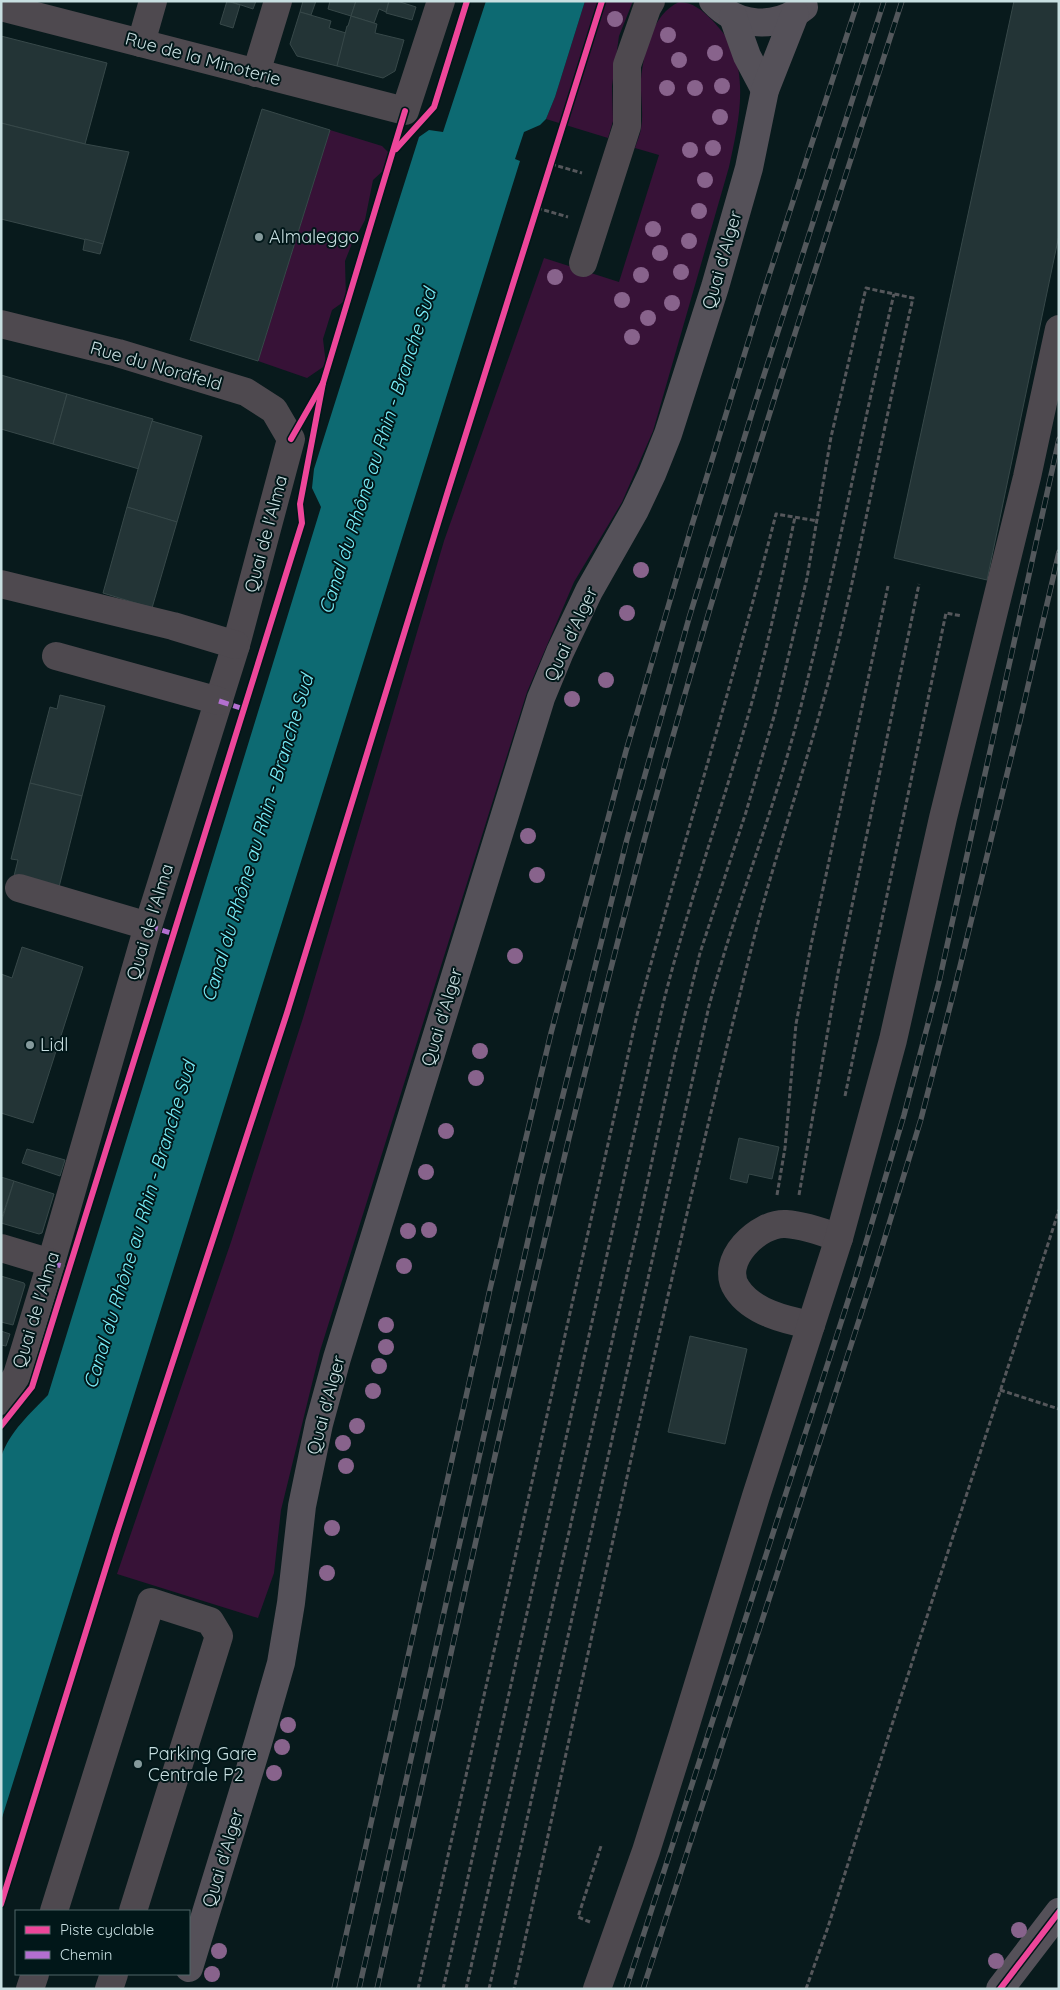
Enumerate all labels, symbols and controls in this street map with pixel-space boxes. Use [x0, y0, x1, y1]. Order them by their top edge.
street label: Rue de la Minoterie [123, 27, 284, 90]
street label: Quai d'Alger [696, 208, 747, 312]
place label: Almaleggo [269, 225, 359, 248]
marker: Almaleggo [253, 231, 265, 243]
water label: Canal du Rhône au Rhin - Branche Sud [313, 283, 442, 617]
street label: Rue du Nordfeld [88, 336, 225, 395]
street label: Quai de l'Alma [239, 473, 292, 595]
street label: Quai d'Alger [539, 583, 603, 685]
water label: Canal du Rhône au Rhin - Branche Sud [196, 669, 319, 1005]
street label: Quai de l'Alma [121, 861, 178, 983]
street label: Quai d'Alger [416, 965, 467, 1069]
place label: Lidl [40, 1033, 68, 1056]
marker: Lidl [24, 1039, 36, 1051]
water label: Canal du Rhône au Rhin - Branche Sud [78, 1056, 201, 1392]
street label: Quai de l'Alma [7, 1249, 64, 1371]
street label: Quai d'Alger [301, 1353, 350, 1457]
place label: Parking Gare Centrale P2 [148, 1742, 257, 1786]
marker: Parking Gare Centrale P2 [132, 1758, 144, 1770]
street label: Quai d'Alger [197, 1806, 248, 1910]
legend [15, 1910, 190, 1975]
text: Piste cyclable [60, 1920, 154, 1939]
text: Chemin [60, 1945, 112, 1964]

